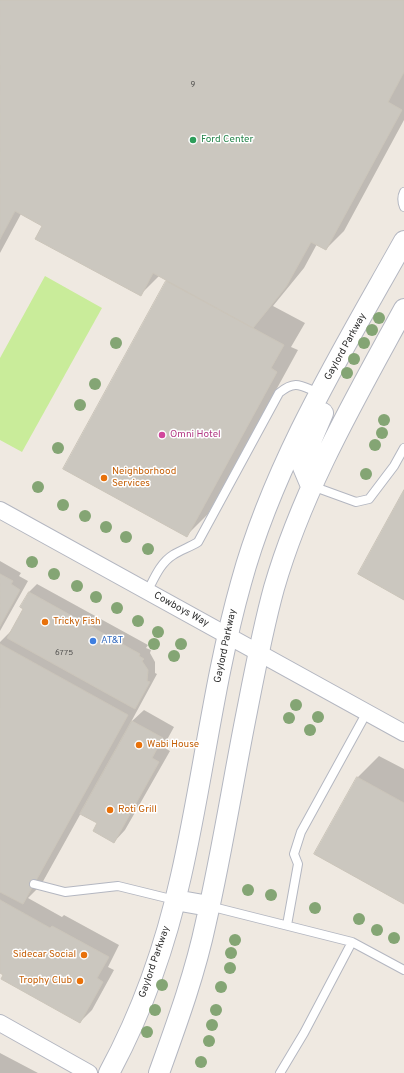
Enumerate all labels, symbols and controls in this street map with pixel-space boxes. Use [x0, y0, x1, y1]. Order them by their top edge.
house number: 9 [191, 79, 195, 89]
place label: Ford Center [201, 134, 253, 146]
marker: Ford Center [188, 135, 198, 145]
street label: Gaylord Parkway [323, 311, 369, 383]
place label: Omni Hotel [170, 429, 221, 441]
marker: Omni Hotel [157, 430, 167, 440]
place label: Neighborhood Services [112, 466, 176, 490]
marker: Neighborhood Services [99, 473, 109, 483]
street label: Cowboys Way [151, 590, 211, 630]
street label: Gaylord Parkway [212, 608, 240, 684]
place label: Tricky Fish [53, 616, 101, 628]
marker: Tricky Fish [40, 617, 50, 627]
place label: AT&T [101, 635, 123, 647]
marker: AT&T [88, 636, 98, 646]
house number: 6775 [55, 648, 73, 658]
place label: Wabi House [147, 739, 199, 751]
marker: Wabi House [134, 740, 144, 750]
place label: Roti Grill [118, 804, 157, 816]
marker: Roti Grill [105, 805, 115, 815]
street label: Gaylord Parkway [137, 924, 173, 1000]
place label: Sidecar Social [13, 949, 76, 961]
marker: Sidecar Social [79, 950, 89, 960]
place label: Trophy Club [19, 975, 72, 987]
marker: Trophy Club [75, 976, 85, 986]

